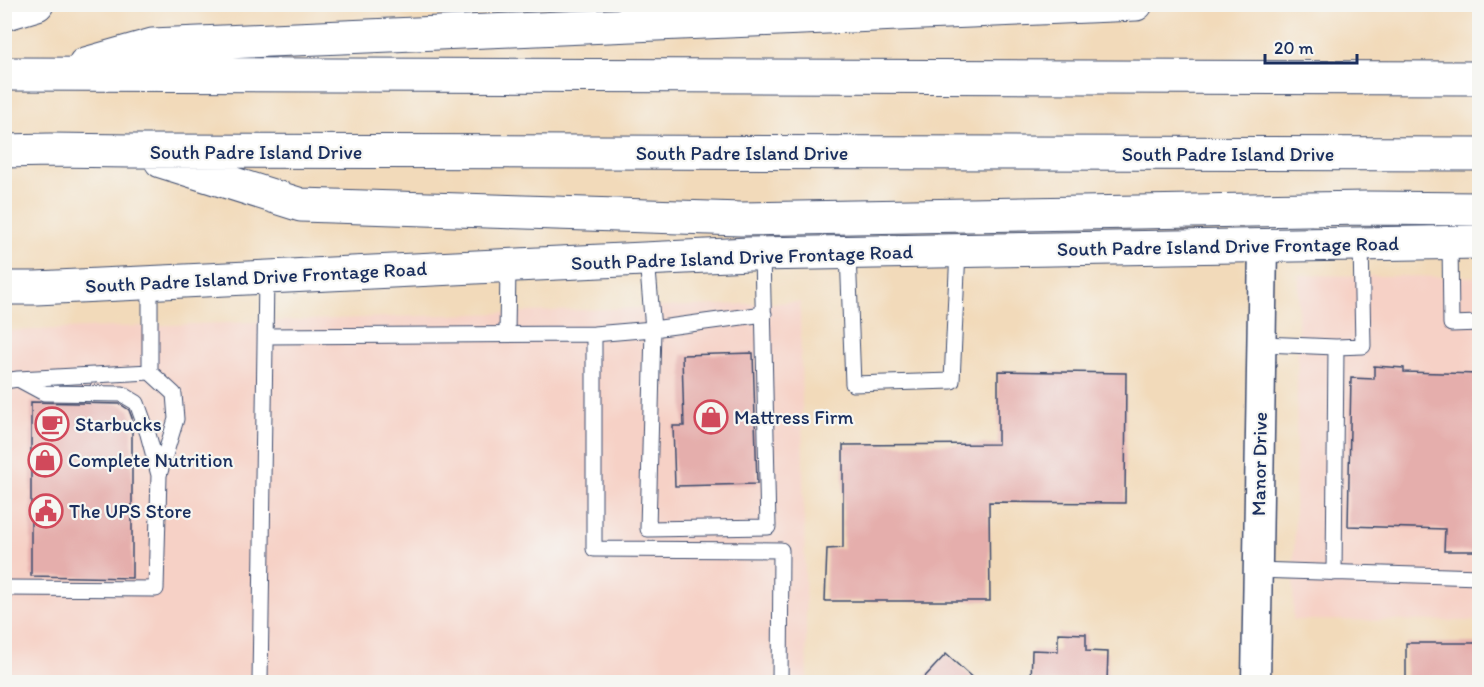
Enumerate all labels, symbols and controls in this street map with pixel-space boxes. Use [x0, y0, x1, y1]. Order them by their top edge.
scale bar [1265, 27, 1356, 65]
text: 20 m [1274, 37, 1314, 59]
street label: South Padre Island Drive [150, 140, 362, 164]
street label: South Padre Island Drive [636, 141, 848, 165]
street label: South Padre Island Drive [1122, 142, 1334, 166]
street label: South Padre Island Drive Frontage Road [1057, 231, 1399, 261]
street label: South Padre Island Drive Frontage Road [571, 239, 914, 275]
street label: South Padre Island Drive Frontage Road [84, 256, 428, 298]
shop icon: Mattress Firm [693, 399, 729, 435]
place label: Mattress Firm [734, 405, 854, 429]
cafe icon: Starbucks [34, 406, 70, 442]
place label: Starbucks [75, 412, 162, 436]
street label: Manor Drive [1246, 412, 1272, 516]
shop icon: Complete Nutrition [27, 442, 63, 478]
place label: Complete Nutrition [68, 448, 234, 472]
public building icon: The UPS Store [28, 493, 64, 529]
place label: The UPS Store [69, 499, 191, 523]

